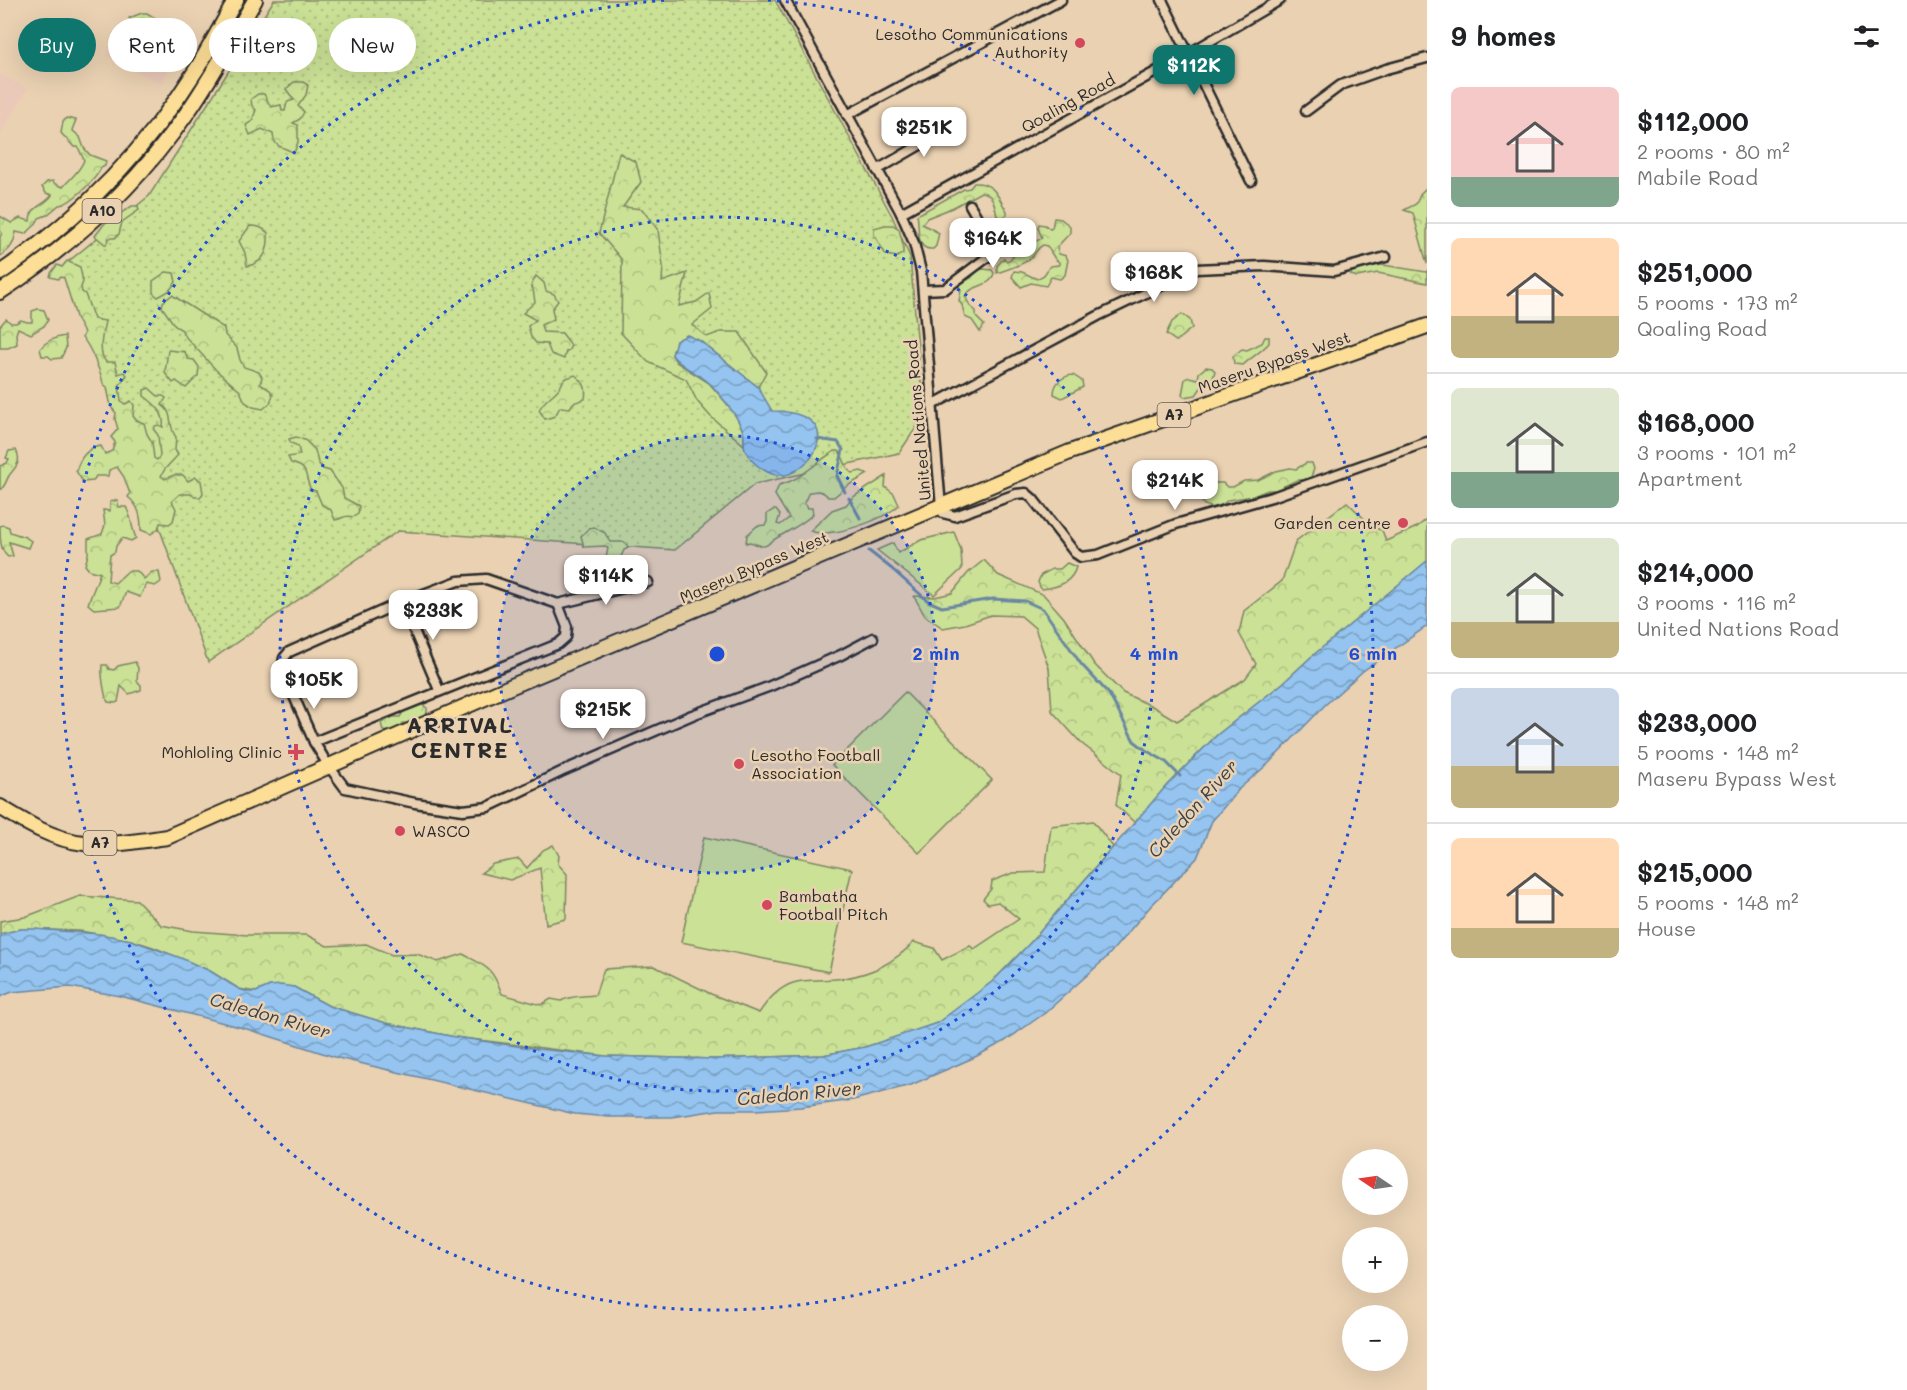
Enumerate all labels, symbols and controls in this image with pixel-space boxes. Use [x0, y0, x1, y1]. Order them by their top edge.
chip: Buy [18, 18, 96, 72]
chip: Rent [108, 18, 197, 72]
chip: Filters [209, 18, 317, 72]
chip: New [329, 18, 416, 72]
text: 9 homes [1451, 19, 1556, 53]
icon: filters [1850, 20, 1883, 53]
place label: Lesotho Communications Authority [875, 23, 1068, 62]
marker: Lesotho Communications Authority [1073, 36, 1087, 50]
pin: $112K [1152, 45, 1236, 96]
text: $112K [1167, 51, 1221, 77]
street label: Qoaling Road [1017, 68, 1118, 137]
text: $112,000 [1637, 104, 1749, 138]
pin: $251K [882, 107, 966, 158]
icon: home [1499, 111, 1571, 183]
text: $251K [895, 113, 953, 139]
text: 2 rooms · 80 m² [1637, 138, 1790, 164]
text: Mabile Road [1637, 164, 1758, 190]
road number: A10 [82, 199, 122, 223]
pin: $164K [951, 218, 1035, 269]
text: $164K [963, 224, 1023, 250]
pin: $168K [1112, 252, 1196, 303]
text: $251,000 [1637, 255, 1752, 289]
text: $168K [1125, 258, 1183, 284]
icon: home [1499, 262, 1571, 334]
text: 5 rooms · 173 m² [1637, 289, 1798, 315]
text: Qoaling Road [1637, 315, 1767, 341]
street label: Maseru Bypass West [1195, 326, 1353, 397]
street label: United Nations Road [900, 339, 935, 501]
road number: A7 [1158, 403, 1190, 427]
text: $168,000 [1637, 405, 1755, 439]
icon: home [1499, 412, 1571, 484]
text: 3 rooms · 101 m² [1637, 439, 1796, 465]
pin: $214K [1133, 460, 1217, 511]
text: Apartment [1637, 465, 1743, 491]
text: $214K [1146, 466, 1204, 492]
place label: Garden centre [1274, 512, 1391, 533]
marker: Garden centre [1396, 516, 1410, 530]
street label: Maseru Bypass West [676, 526, 831, 607]
pin: $114K [564, 555, 648, 606]
text: $214,000 [1637, 555, 1754, 589]
text: $114K [578, 561, 634, 587]
icon: home [1499, 562, 1571, 634]
text: 3 rooms · 116 m² [1637, 589, 1796, 615]
pin: $233K [391, 590, 475, 641]
text: $233K [403, 596, 463, 622]
text: United Nations Road [1637, 615, 1839, 641]
text: 2 min [912, 641, 960, 665]
text: 4 min [1130, 641, 1178, 665]
text: 6 min [1349, 641, 1397, 665]
centre of rings [707, 644, 727, 664]
pin: $105K [272, 659, 356, 710]
text: $105K [285, 665, 343, 691]
pin: $215K [561, 689, 645, 740]
text: $215K [574, 695, 632, 721]
text: $233,000 [1637, 705, 1757, 739]
district label: ARRIVAL CENTRE [407, 710, 513, 764]
icon: home [1499, 712, 1571, 784]
text: 5 rooms · 148 m² [1637, 739, 1799, 765]
place label: Mohloling Clinic [162, 741, 282, 762]
marker: Mohloling Clinic [287, 743, 305, 761]
place label: Lesotho Football Association [751, 744, 880, 783]
water label: Caledon River [1142, 754, 1243, 863]
marker: Lesotho Football Association [732, 757, 746, 771]
text: Maseru Bypass West [1637, 765, 1837, 791]
place label: WASCO [412, 820, 470, 841]
marker: WASCO [393, 824, 407, 838]
road number: A7 [84, 831, 116, 855]
text: $215,000 [1637, 855, 1752, 889]
icon: home [1499, 862, 1571, 934]
place label: Bambatha Football Pitch [779, 885, 887, 924]
text: 5 rooms · 148 m² [1637, 889, 1799, 915]
marker: Bambatha Football Pitch [760, 898, 774, 912]
text: House [1637, 915, 1696, 941]
water label: Caledon River [207, 986, 333, 1044]
water label: Caledon River [736, 1076, 862, 1110]
north arrow [1342, 1149, 1408, 1215]
map controls [1342, 1149, 1408, 1371]
button: + [1342, 1227, 1408, 1293]
button: − [1342, 1305, 1408, 1371]

